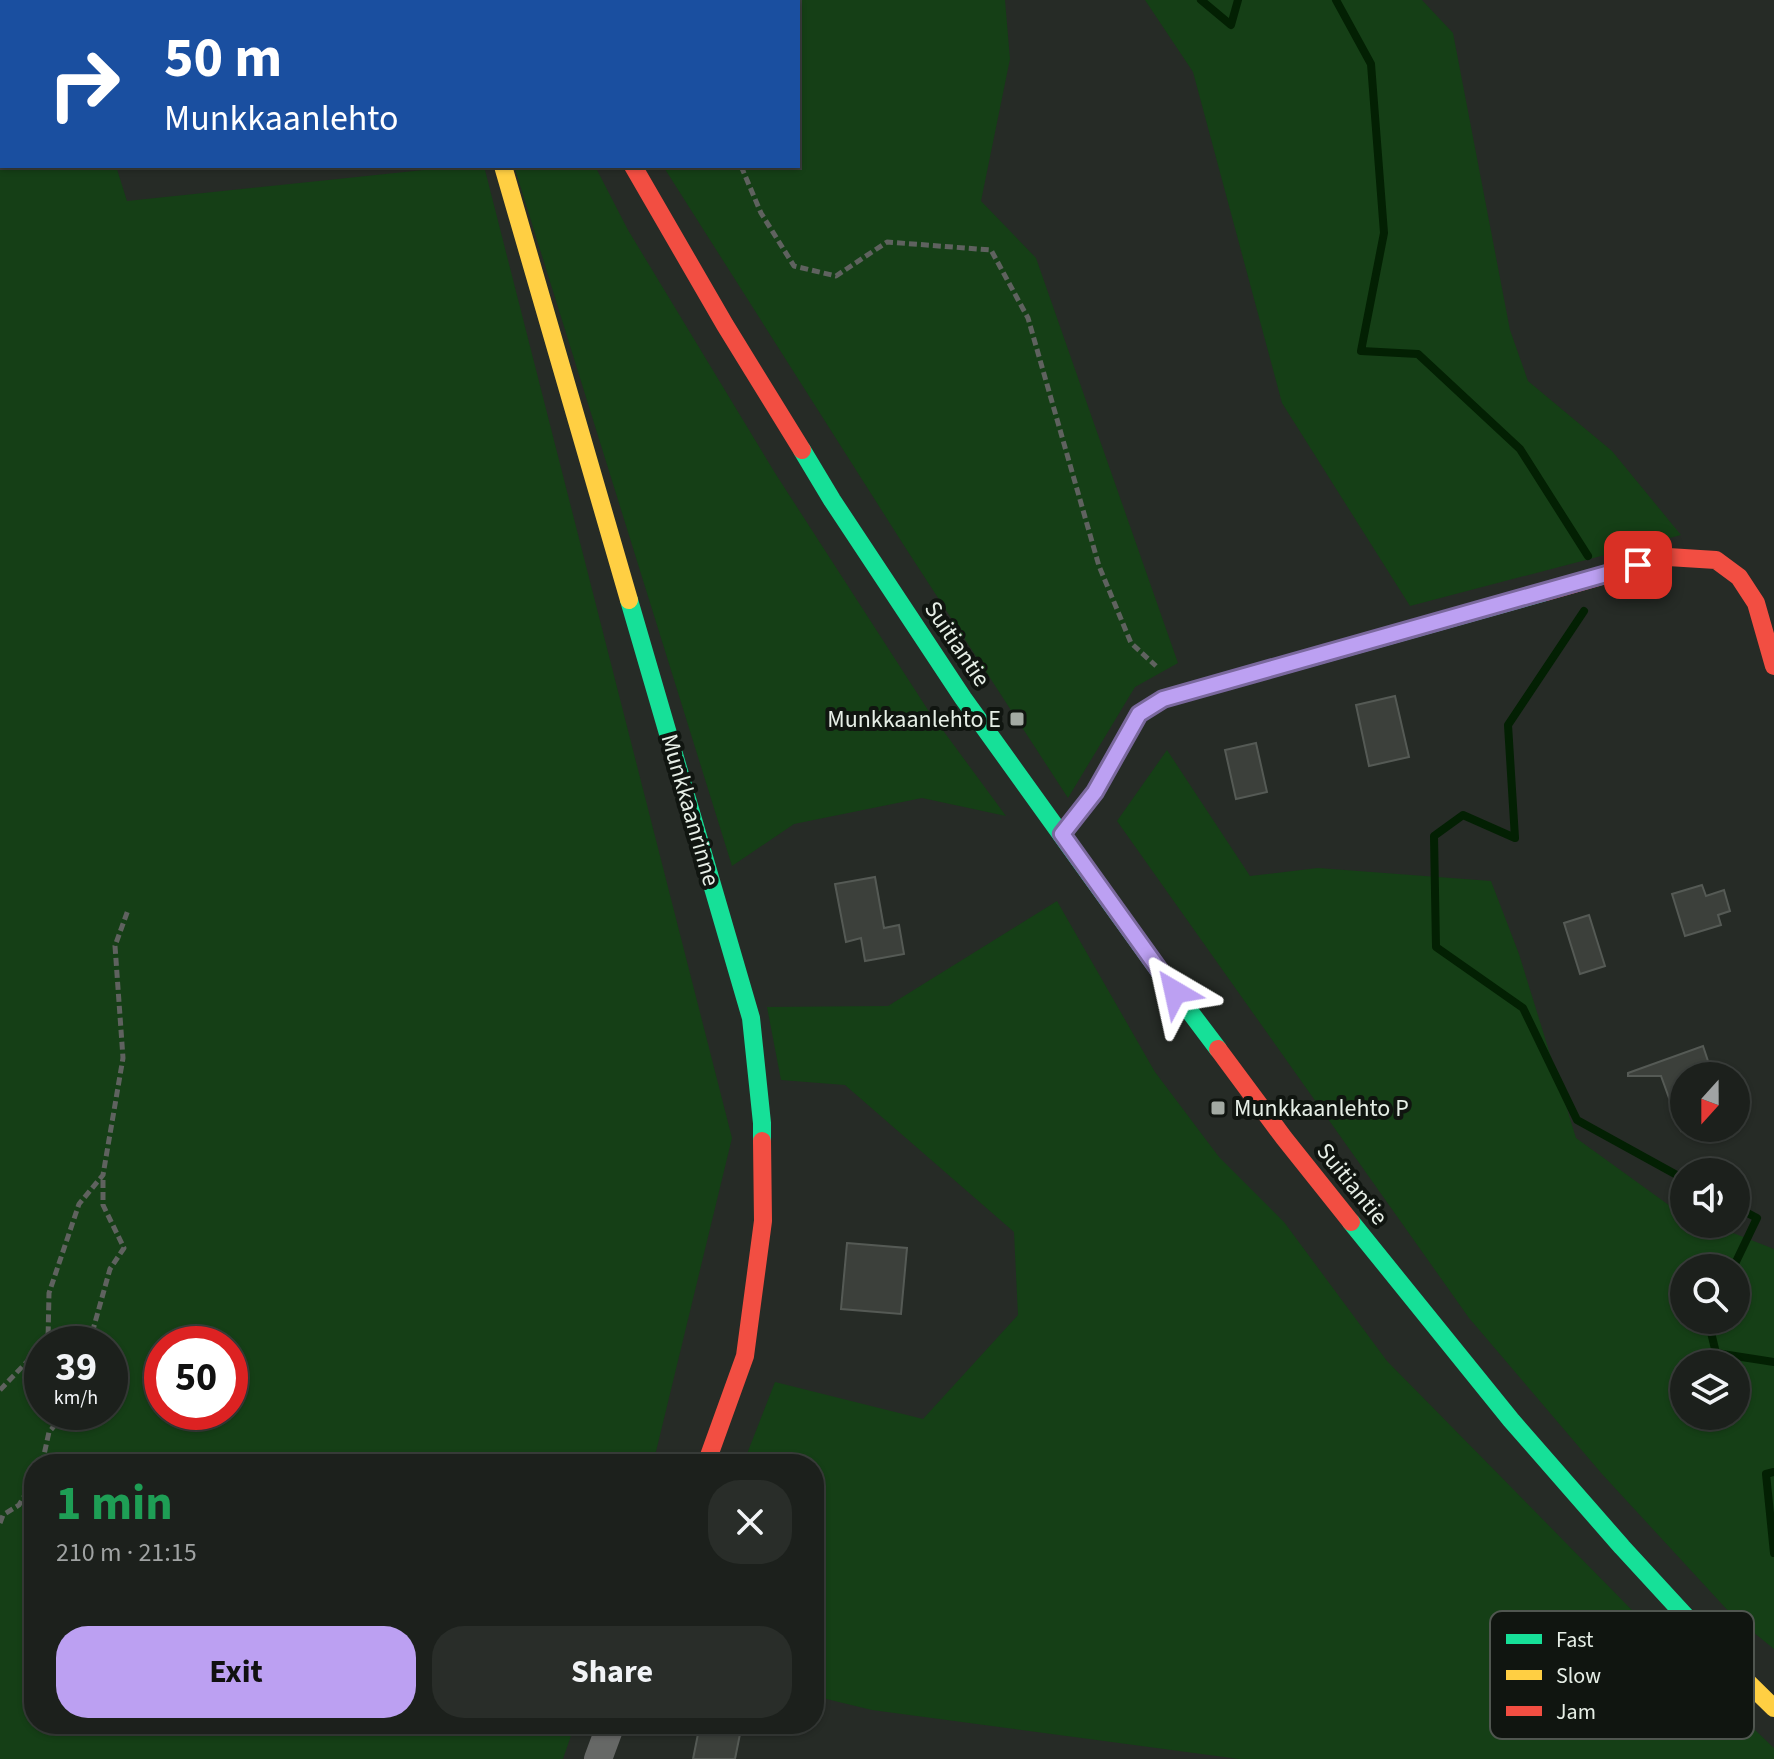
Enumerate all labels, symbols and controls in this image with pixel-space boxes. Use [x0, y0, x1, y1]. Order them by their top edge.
text: 50 m [164, 19, 282, 98]
icon: right [32, 32, 136, 136]
text: Munkkaanlehto [164, 93, 399, 144]
pin [1604, 531, 1672, 599]
icon: arrive [1616, 543, 1660, 587]
street label: Suitiantie [915, 594, 999, 694]
place label: Munkkaanlehto E [827, 702, 1001, 737]
marker: Munkkaanlehto E [1008, 710, 1026, 728]
street label: Munkkaanrinne [652, 730, 728, 890]
position arrow [1133, 950, 1217, 1034]
north arrow [1670, 1062, 1750, 1142]
map controls [1670, 1062, 1750, 1430]
place label: Munkkaanlehto P [1234, 1091, 1409, 1126]
marker: Munkkaanlehto P [1209, 1099, 1227, 1117]
street label: Suitiantie [1308, 1135, 1396, 1233]
button: sound [1670, 1158, 1750, 1238]
button: search [1670, 1254, 1750, 1334]
speed limit sign: 50 [144, 1326, 248, 1430]
text: 39 [55, 1339, 97, 1396]
button: layers [1670, 1350, 1750, 1430]
text: km/h [54, 1384, 98, 1412]
text: 1 min [56, 1470, 173, 1538]
button: close [708, 1480, 792, 1564]
text: 210 m · 21:15 [56, 1534, 197, 1571]
legend [1490, 1611, 1754, 1739]
text: Fast [1556, 1624, 1594, 1656]
button: Exit [56, 1626, 416, 1718]
button: Share [432, 1626, 792, 1718]
text: Slow [1556, 1660, 1601, 1692]
text: Jam [1556, 1696, 1596, 1728]

